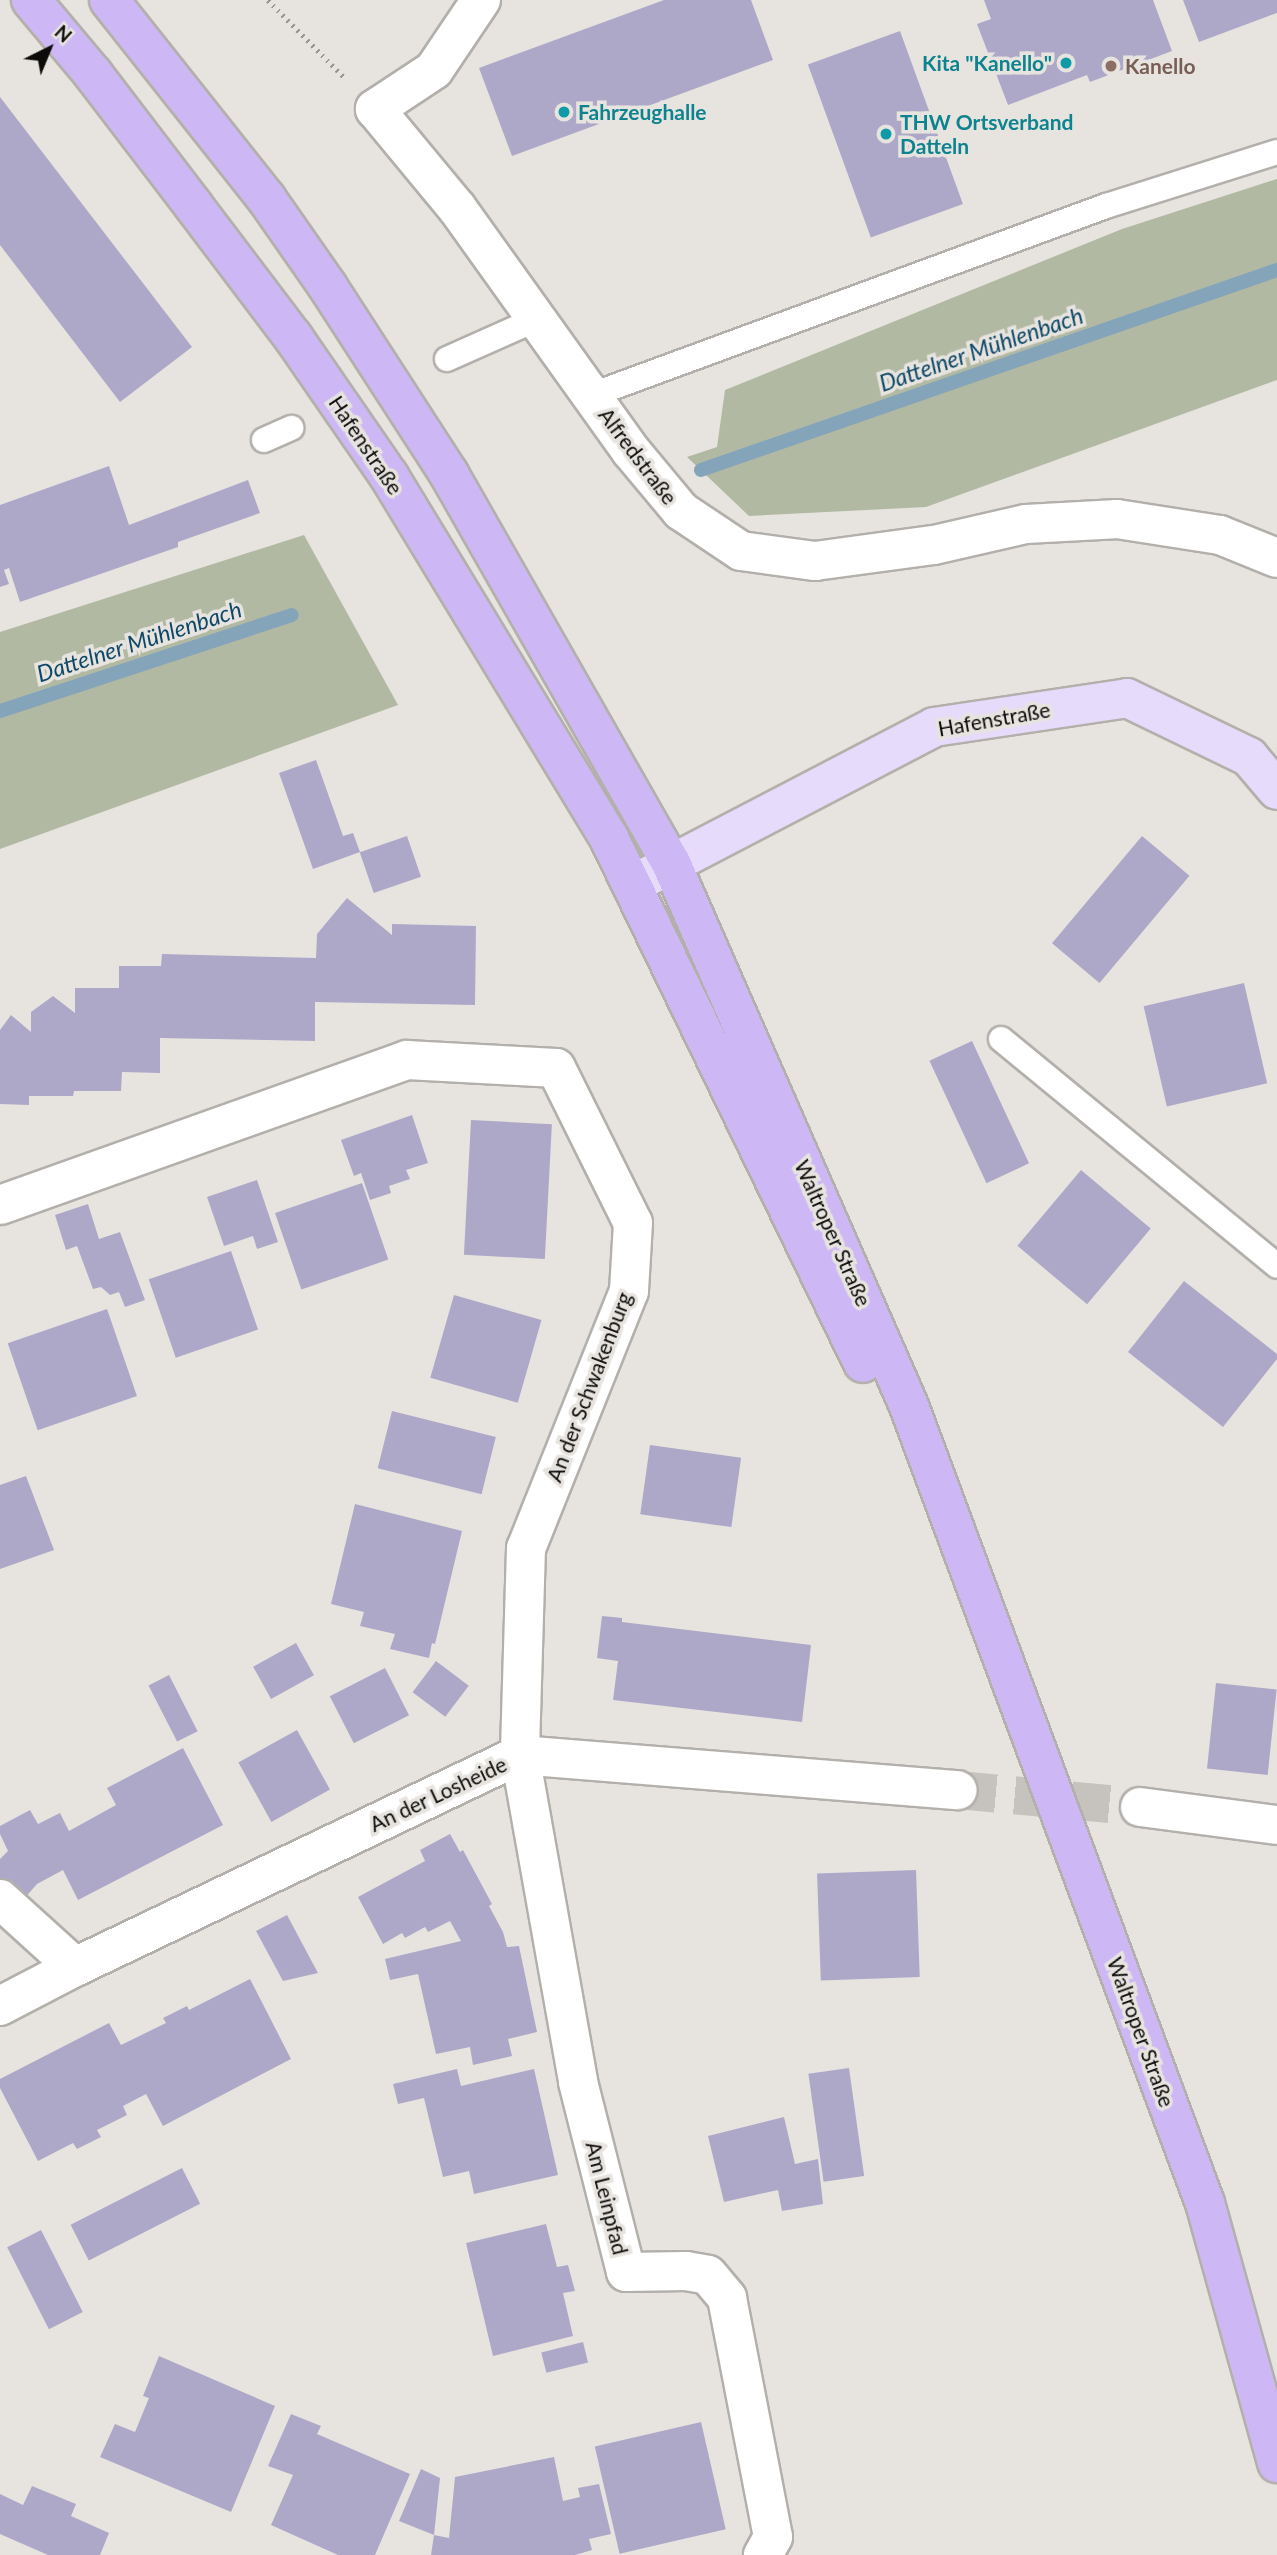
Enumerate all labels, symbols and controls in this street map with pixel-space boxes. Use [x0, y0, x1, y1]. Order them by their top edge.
north arrow [14, 14, 84, 84]
text: N [50, 20, 77, 47]
place label: Kita "Kanello" [922, 50, 1052, 76]
place label: Kanello [1125, 53, 1196, 79]
marker: Kita "Kanello" [1058, 55, 1074, 71]
marker: Kanello [1103, 58, 1119, 74]
place label: Fahrzeughalle [578, 99, 707, 125]
marker: Fahrzeughalle [556, 104, 572, 120]
place label: THW Ortsverband Datteln [900, 109, 1074, 159]
marker: THW Ortsverband Datteln [878, 126, 894, 142]
water label: Dattelner Mühlenbach [875, 301, 1087, 397]
street label: Hafenstraße [324, 391, 408, 499]
street label: Alfredstraße [594, 403, 682, 509]
water label: Dattelner Mühlenbach [33, 595, 245, 687]
street label: Hafenstraße [936, 697, 1052, 741]
street label: Waltroper Straße [789, 1156, 877, 1310]
street label: An der Schwakenburg [541, 1288, 637, 1486]
street label: An der Losheide [365, 1751, 511, 1837]
street label: Waltroper Straße [1102, 1953, 1180, 2111]
street label: Am Leinpfad [581, 2139, 633, 2257]

